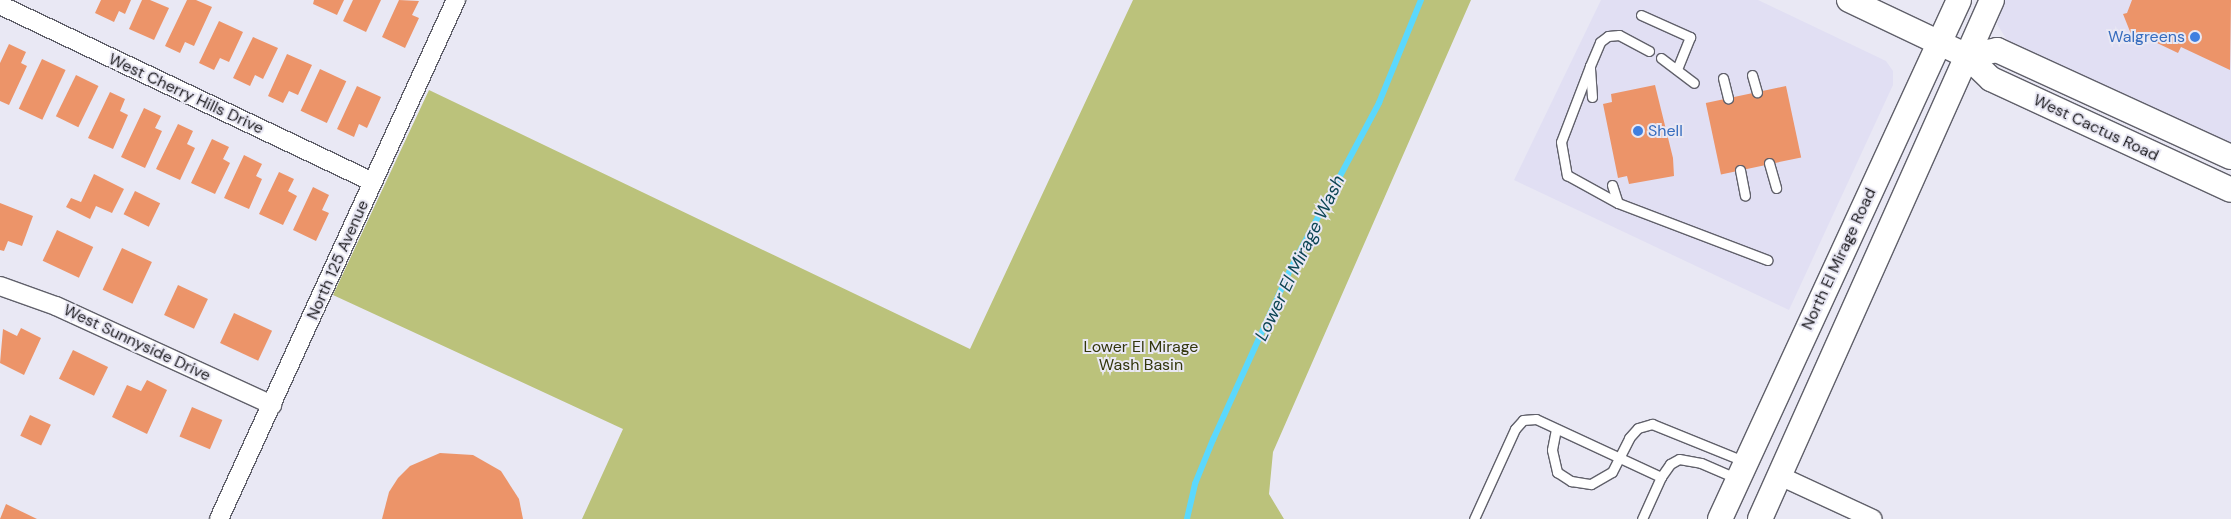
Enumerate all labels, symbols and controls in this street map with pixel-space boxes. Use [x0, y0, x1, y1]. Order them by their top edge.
place label: Walgreens [2108, 27, 2185, 47]
marker: Walgreens [2189, 31, 2201, 43]
street label: West Cherry Hills Drive [105, 50, 267, 138]
street label: West Cactus Road [2030, 91, 2162, 165]
place label: Shell [1648, 121, 1683, 141]
marker: Shell [1632, 125, 1644, 137]
water label: Lower El Mirage Wash [1251, 172, 1349, 344]
street label: North El Mirage Road [1798, 185, 1880, 333]
street label: North 125 Avenue [303, 197, 373, 323]
street label: West Sunnyside Drive [60, 300, 214, 386]
park label: Lower El Mirage Wash Basin [1084, 337, 1198, 375]

